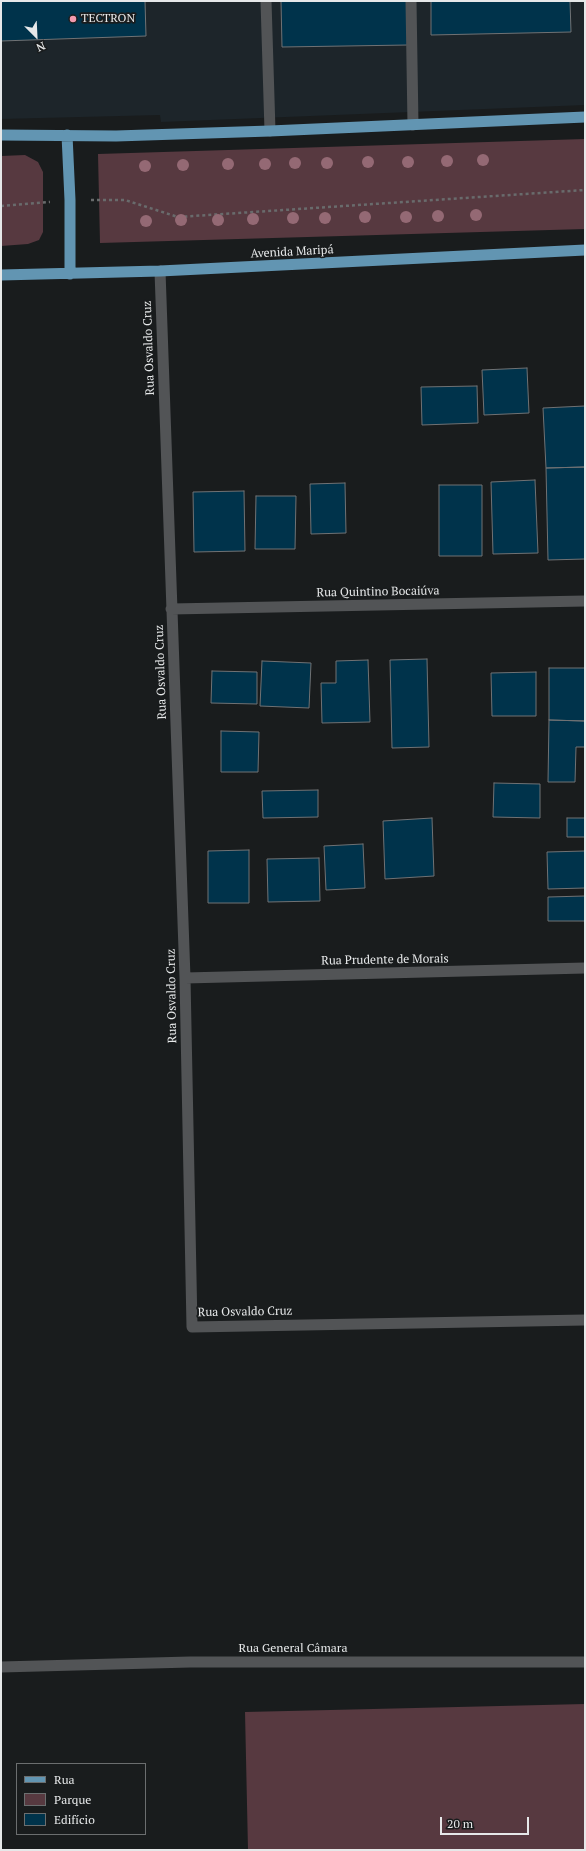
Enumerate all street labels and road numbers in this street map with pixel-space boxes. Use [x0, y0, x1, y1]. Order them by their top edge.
street label: Avenida Maripá [250, 243, 334, 261]
street label: Rua Osvaldo Cruz [140, 300, 158, 396]
street label: Rua Quintino Bocaiúva [316, 584, 440, 600]
street label: Rua Osvaldo Cruz [152, 624, 170, 720]
street label: Rua Osvaldo Cruz [164, 949, 180, 1043]
street label: Rua Prudente de Morais [321, 952, 449, 968]
street label: Rua Osvaldo Cruz [198, 1304, 292, 1320]
street label: Rua General Câmara [238, 1642, 348, 1656]

